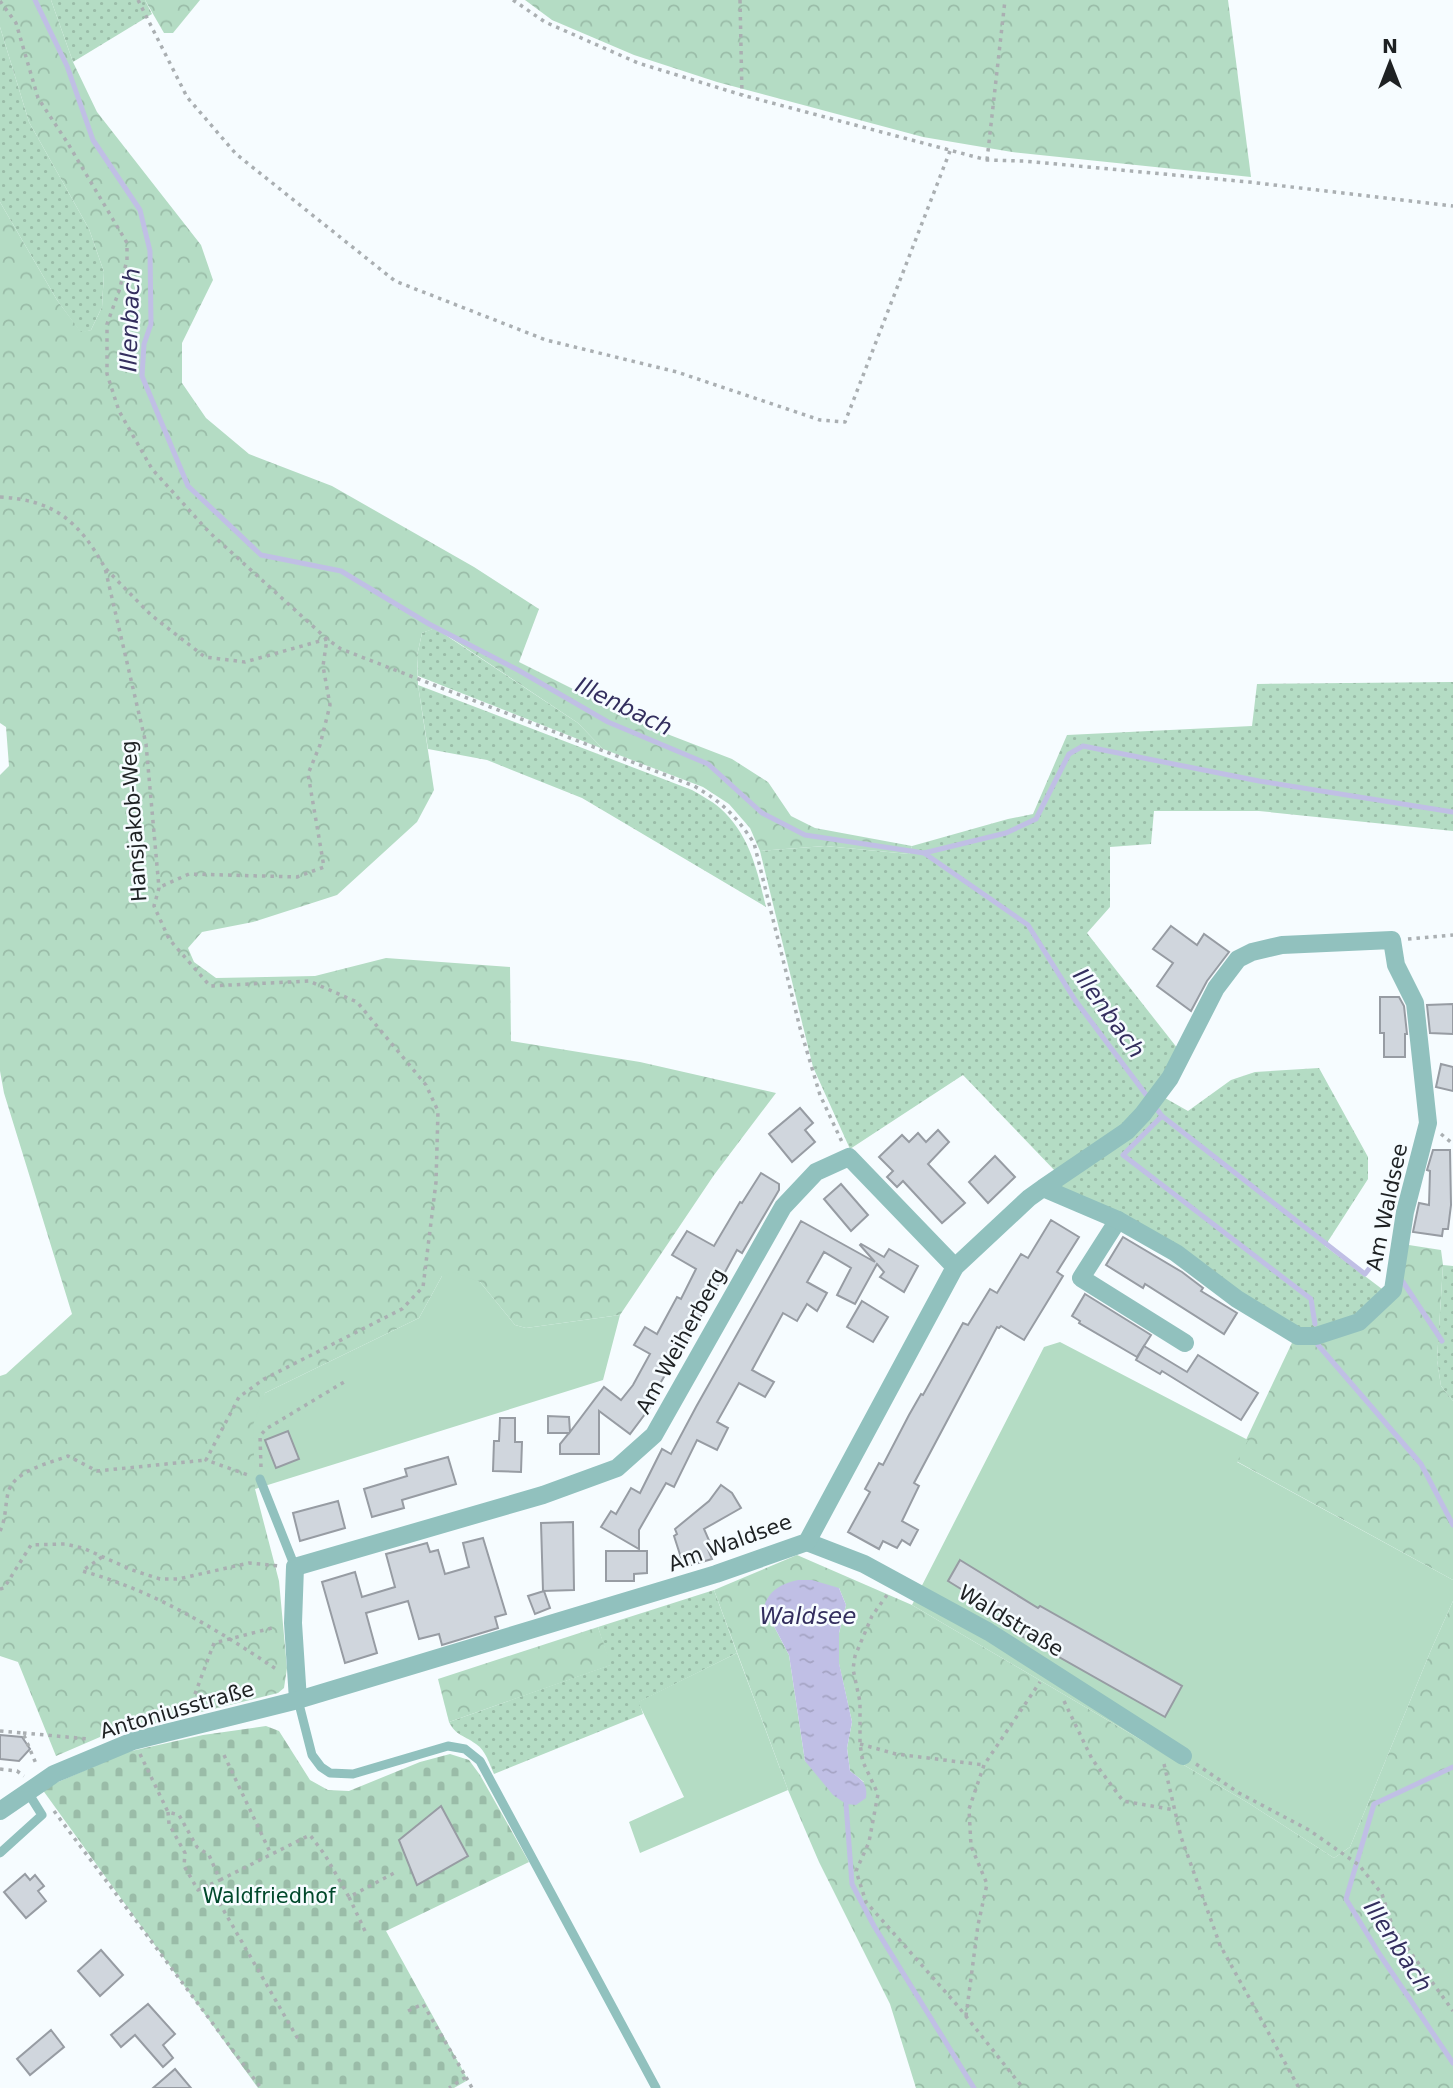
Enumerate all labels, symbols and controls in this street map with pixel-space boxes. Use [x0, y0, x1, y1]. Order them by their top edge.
north arrow [1355, 28, 1425, 98]
text: N [1382, 35, 1398, 57]
water label: Illenbach [115, 267, 145, 373]
water label: Illenbach [571, 671, 677, 741]
street label: Hansjakob-Weg [116, 740, 152, 902]
water label: Illenbach [1068, 963, 1150, 1063]
street label: Am Waldsee [1362, 1141, 1412, 1273]
street label: Am Weiherberg [631, 1264, 731, 1418]
street label: Am Waldsee [665, 1510, 795, 1576]
street label: Waldstraße [954, 1580, 1068, 1662]
water label: Waldsee [760, 1603, 856, 1629]
street label: Antoniusstraße [97, 1677, 257, 1743]
park label: Waldfriedhof [202, 1884, 336, 1908]
water label: Illenbach [1359, 1895, 1437, 1997]

